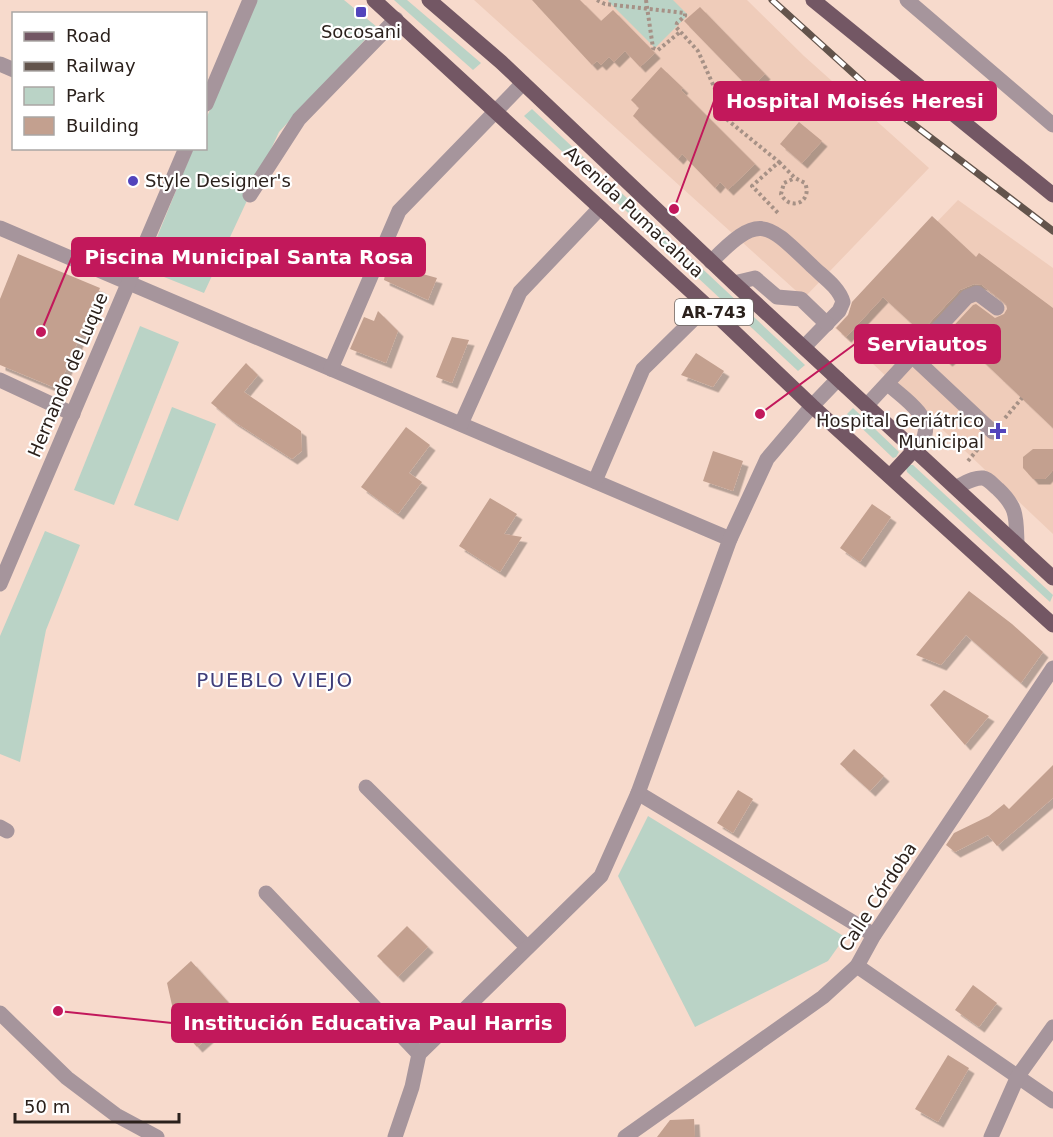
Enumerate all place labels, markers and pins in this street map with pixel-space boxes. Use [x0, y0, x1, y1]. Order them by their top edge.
marker: Socosani [354, 5, 368, 19]
place label: Socosani [321, 21, 401, 42]
callout: Hospital Moisés Heresi [714, 82, 996, 120]
place label: Style Designer's [145, 170, 291, 191]
marker: Style Designer's [126, 174, 140, 188]
callout: Piscina Municipal Santa Rosa [72, 238, 425, 276]
callout: Serviautos [855, 325, 1000, 363]
place label: Hospital Geriátrico Municipal [816, 410, 984, 452]
marker: Hospital Geriátrico Municipal [989, 422, 1007, 440]
callout: Institución Educativa Paul Harris [172, 1004, 565, 1042]

